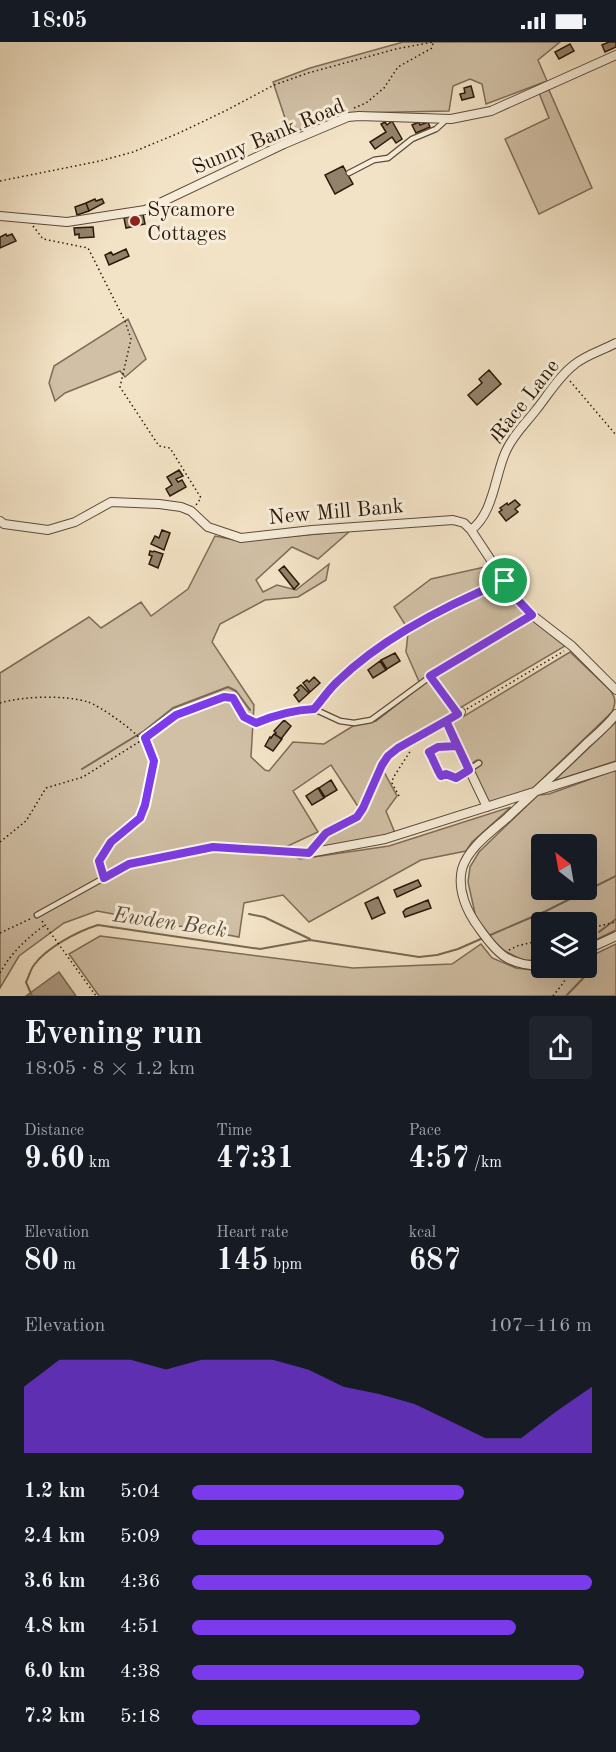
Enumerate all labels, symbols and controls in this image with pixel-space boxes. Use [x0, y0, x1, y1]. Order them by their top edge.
text: 18:05 [30, 10, 87, 32]
street label: Sunny Bank Road [189, 96, 348, 179]
place label: Sycamore Cottages [147, 200, 235, 245]
marker: Sycamore Cottages [128, 214, 142, 228]
street label: Race Lane [488, 356, 564, 444]
street label: New Mill Bank [268, 496, 405, 529]
pin [479, 555, 530, 606]
icon: arrive [488, 564, 521, 597]
north arrow [531, 834, 597, 900]
map controls [531, 834, 597, 978]
water label: Ewden Beck [110, 904, 228, 942]
button: layers [531, 912, 597, 978]
button: share [529, 1016, 592, 1079]
text: Evening run [24, 1018, 203, 1051]
text: 18:05 · 8 × 1.2 km [24, 1059, 195, 1079]
text: Distance [24, 1123, 84, 1139]
text: Time [216, 1123, 252, 1139]
text: Pace [409, 1123, 441, 1139]
text: 9.60 [24, 1144, 85, 1174]
text: 47:31 [216, 1144, 294, 1174]
text: 4:57 [409, 1144, 469, 1174]
text: km [85, 1155, 110, 1171]
text: /km [469, 1155, 502, 1171]
text: Elevation [24, 1225, 89, 1241]
text: Heart rate [216, 1225, 288, 1241]
text: kcal [409, 1225, 436, 1241]
text: 80 [24, 1246, 59, 1276]
text: 145 [216, 1246, 269, 1276]
text: 687 [409, 1246, 461, 1276]
text: m [59, 1257, 76, 1273]
text: bpm [269, 1257, 302, 1273]
text: Elevation [24, 1316, 105, 1336]
text: 107–116 m [489, 1316, 592, 1336]
text: 1.2 km [24, 1482, 86, 1502]
text: 5:04 [120, 1482, 160, 1502]
text: 2.4 km [24, 1527, 86, 1547]
text: 5:09 [120, 1527, 160, 1547]
text: 3.6 km [24, 1572, 86, 1592]
text: 4:36 [120, 1572, 160, 1592]
text: 4.8 km [24, 1617, 86, 1637]
text: 4:51 [120, 1617, 160, 1637]
text: 6.0 km [24, 1662, 86, 1682]
text: 4:38 [120, 1662, 160, 1682]
text: 7.2 km [24, 1707, 86, 1727]
text: 5:18 [120, 1707, 160, 1727]

